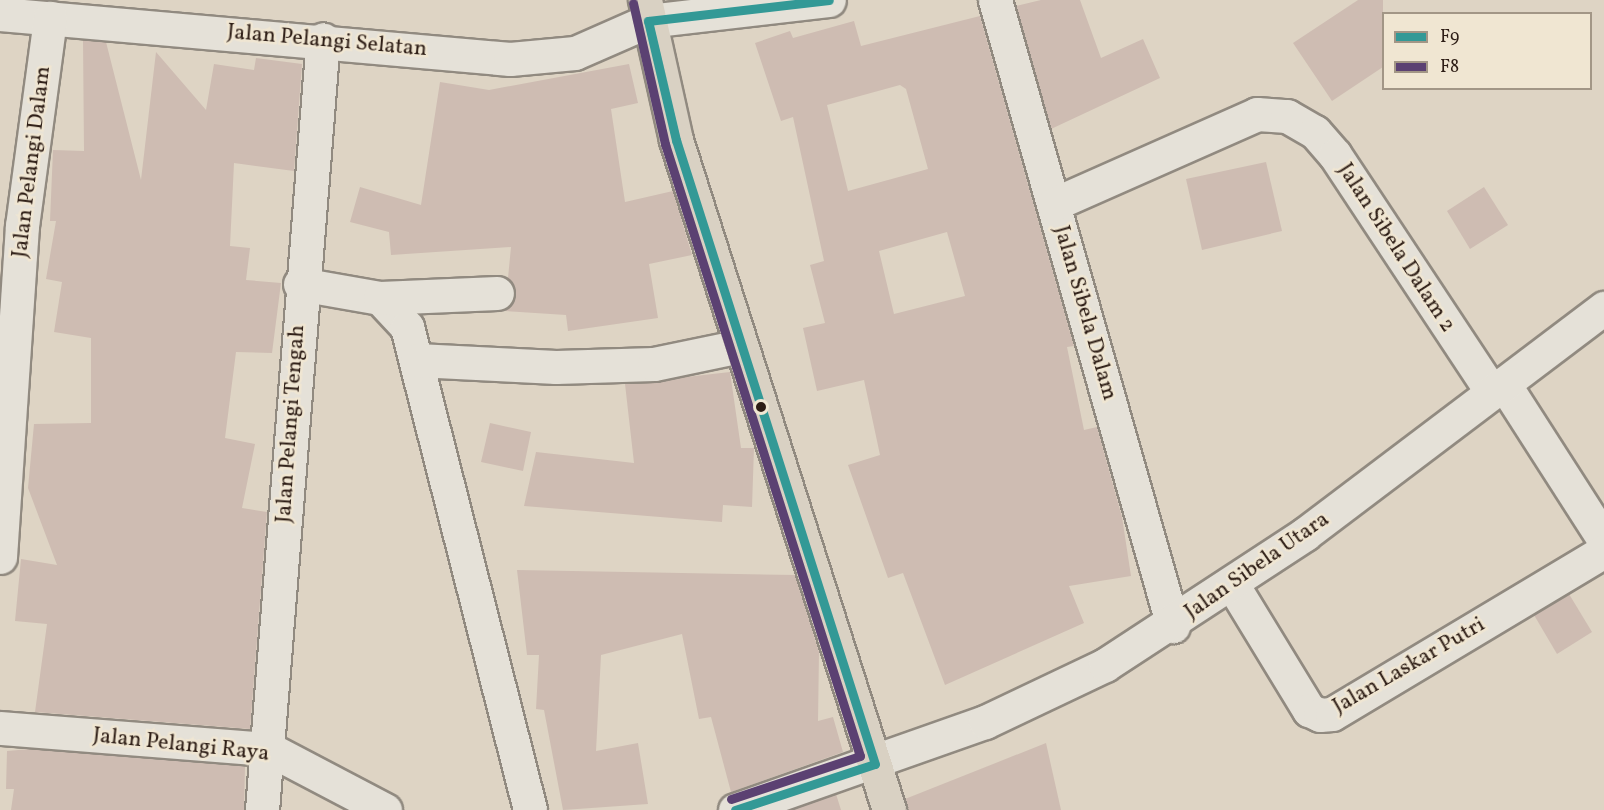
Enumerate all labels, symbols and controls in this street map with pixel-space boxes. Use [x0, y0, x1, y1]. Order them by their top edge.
legend [1382, 12, 1592, 90]
street label: Jalan Pelangi Selatan [226, 19, 428, 63]
text: F9 [1440, 25, 1459, 50]
text: F8 [1440, 55, 1459, 80]
street label: Jalan Pelangi Dalam [7, 65, 57, 259]
street label: Jalan Sibela Dalam 2 [1331, 158, 1461, 338]
street label: Jalan Sibela Dalam [1047, 223, 1123, 403]
street label: Jalan Pelangi Tengah [271, 324, 311, 524]
unlabelled marker [755, 401, 767, 413]
street label: Jalan Sibela Utara [1180, 506, 1334, 626]
street label: Jalan Laskar Putri [1328, 612, 1490, 720]
street label: Jalan Pelangi Raya [92, 723, 270, 767]

